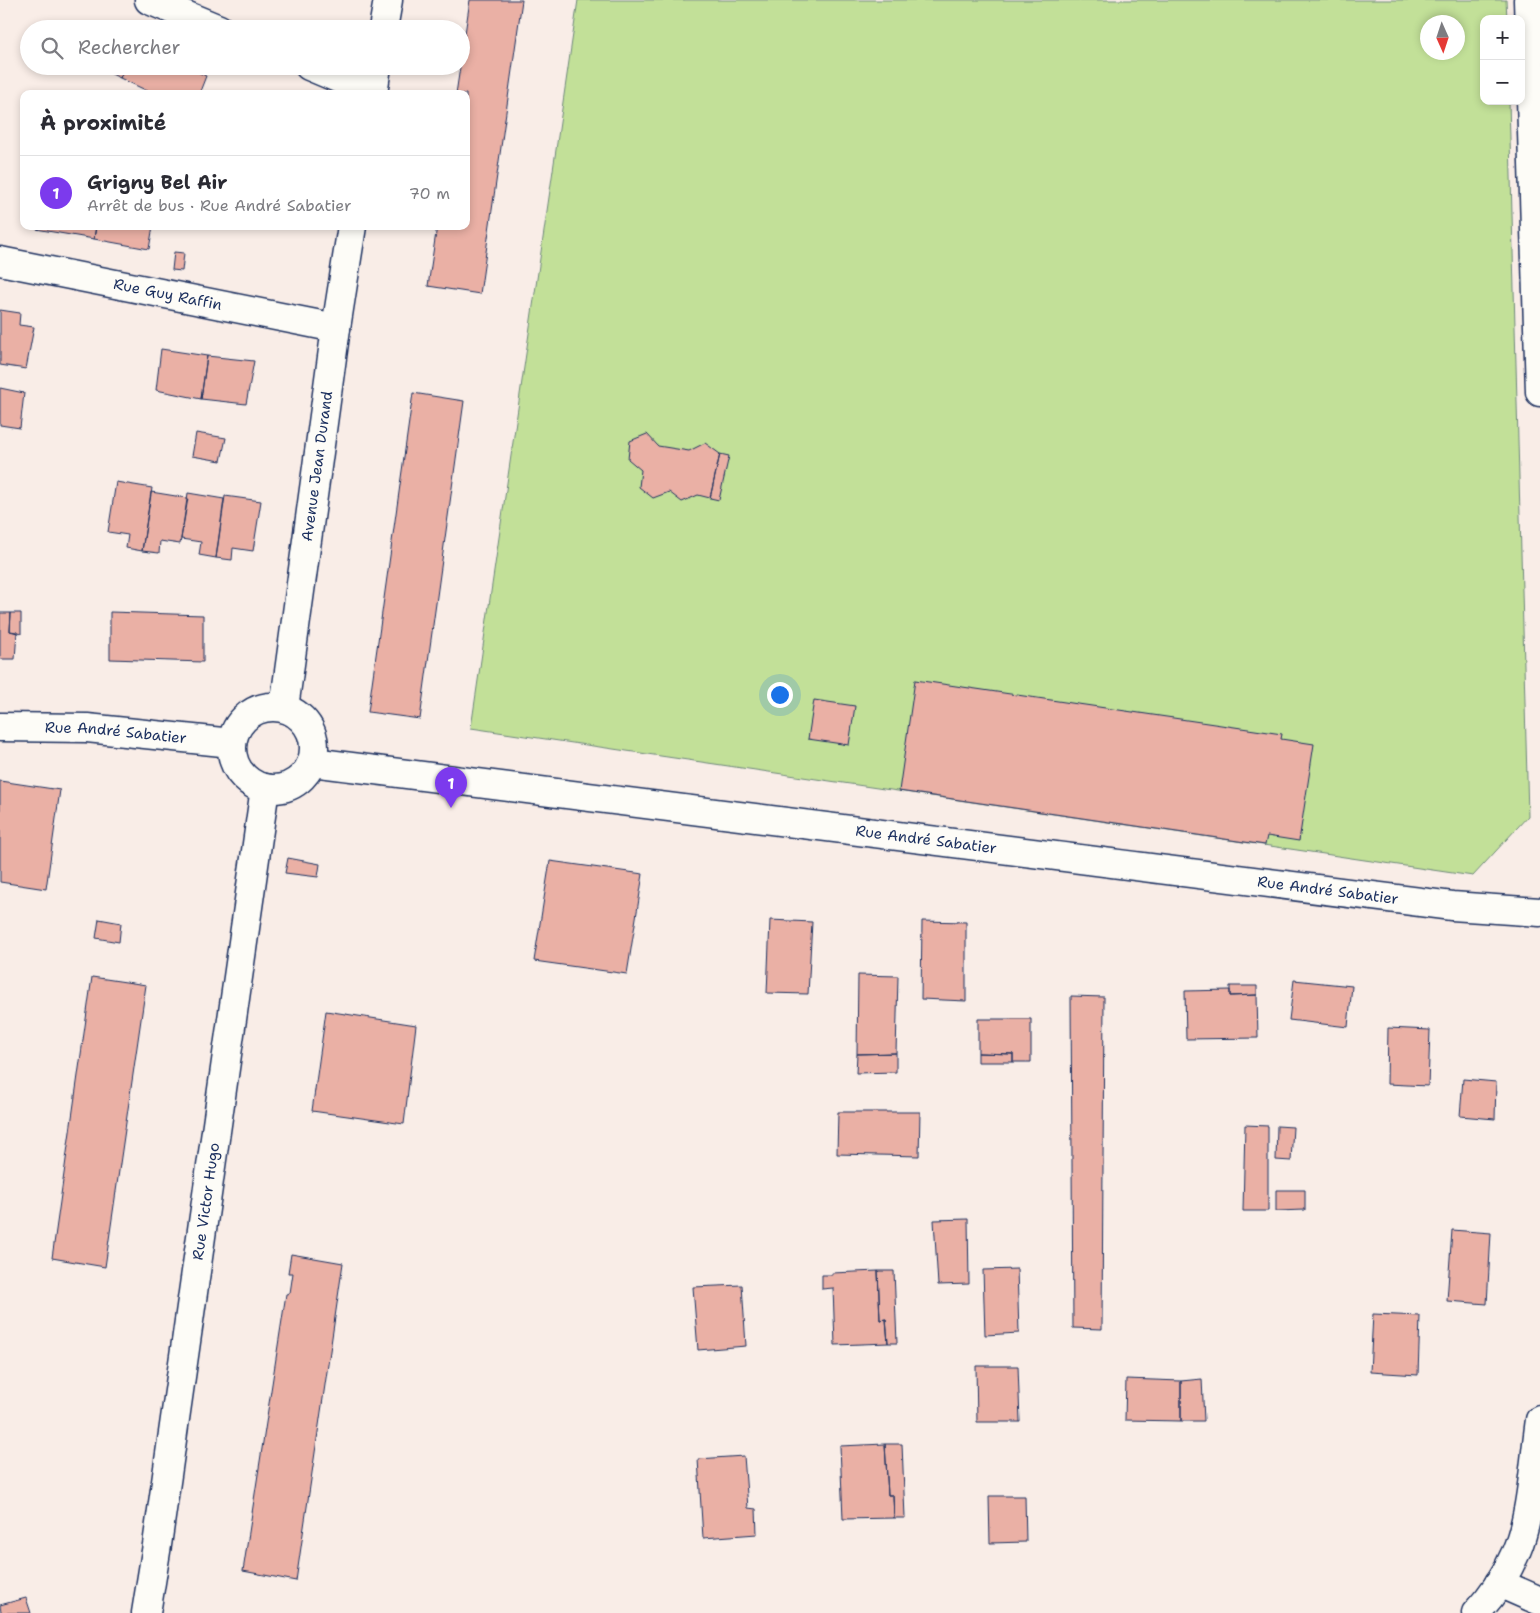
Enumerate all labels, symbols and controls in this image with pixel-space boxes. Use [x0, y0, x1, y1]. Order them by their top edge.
north arrow [1420, 15, 1465, 60]
map controls [1480, 15, 1525, 105]
button: + [1480, 15, 1525, 60]
search box [20, 20, 470, 75]
icon: search [38, 34, 66, 62]
text: Rechercher [78, 35, 181, 60]
button: − [1480, 60, 1525, 105]
text: À proximité [40, 109, 166, 137]
text: Grigny Bel Air [87, 170, 227, 195]
text: 1 [52, 183, 60, 204]
text: 70 m [409, 183, 450, 204]
text: Arrêt de bus · Rue André Sabatier [87, 195, 352, 216]
street label: Rue Guy Raffin [112, 274, 224, 315]
street label: Avenue Jean Durand [297, 389, 337, 543]
your location [767, 682, 793, 708]
street label: Rue André Sabatier [45, 718, 188, 748]
pin: 1 [435, 767, 467, 808]
street label: Rue André Sabatier [854, 821, 998, 858]
street label: Rue André Sabatier [1256, 871, 1400, 909]
street label: Rue Victor Hugo [188, 1141, 224, 1261]

